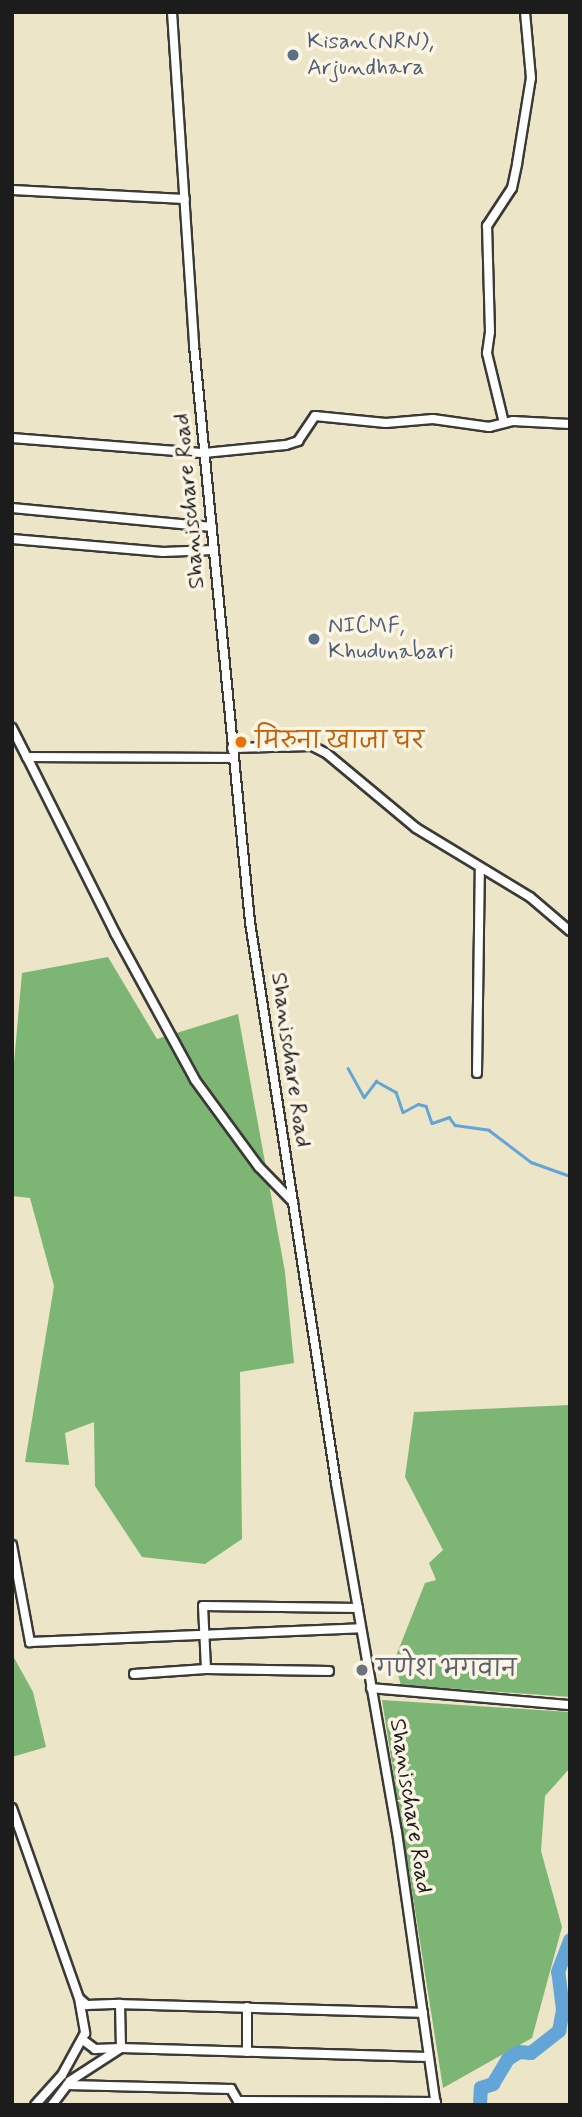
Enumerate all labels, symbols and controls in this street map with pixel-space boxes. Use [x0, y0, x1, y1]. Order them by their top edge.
place label: Kisan(NRN), Arjundhara [307, 28, 434, 82]
marker: Kisan(NRN), Arjundhara [285, 47, 301, 63]
street label: Shanischare Road [169, 412, 211, 590]
place label: NICMF, Khudunabari [328, 612, 454, 666]
marker: NICMF, Khudunabari [306, 631, 322, 647]
place label: मिरुना खाजा घर [255, 728, 424, 756]
marker: मिरुना खाजा घर [233, 734, 249, 750]
street label: Shanischare Road [264, 970, 316, 1150]
place label: गणेश भगवान [376, 1656, 517, 1684]
marker: गणेश भगवान [354, 1662, 370, 1678]
street label: Shanischare Road [383, 1716, 437, 1896]

